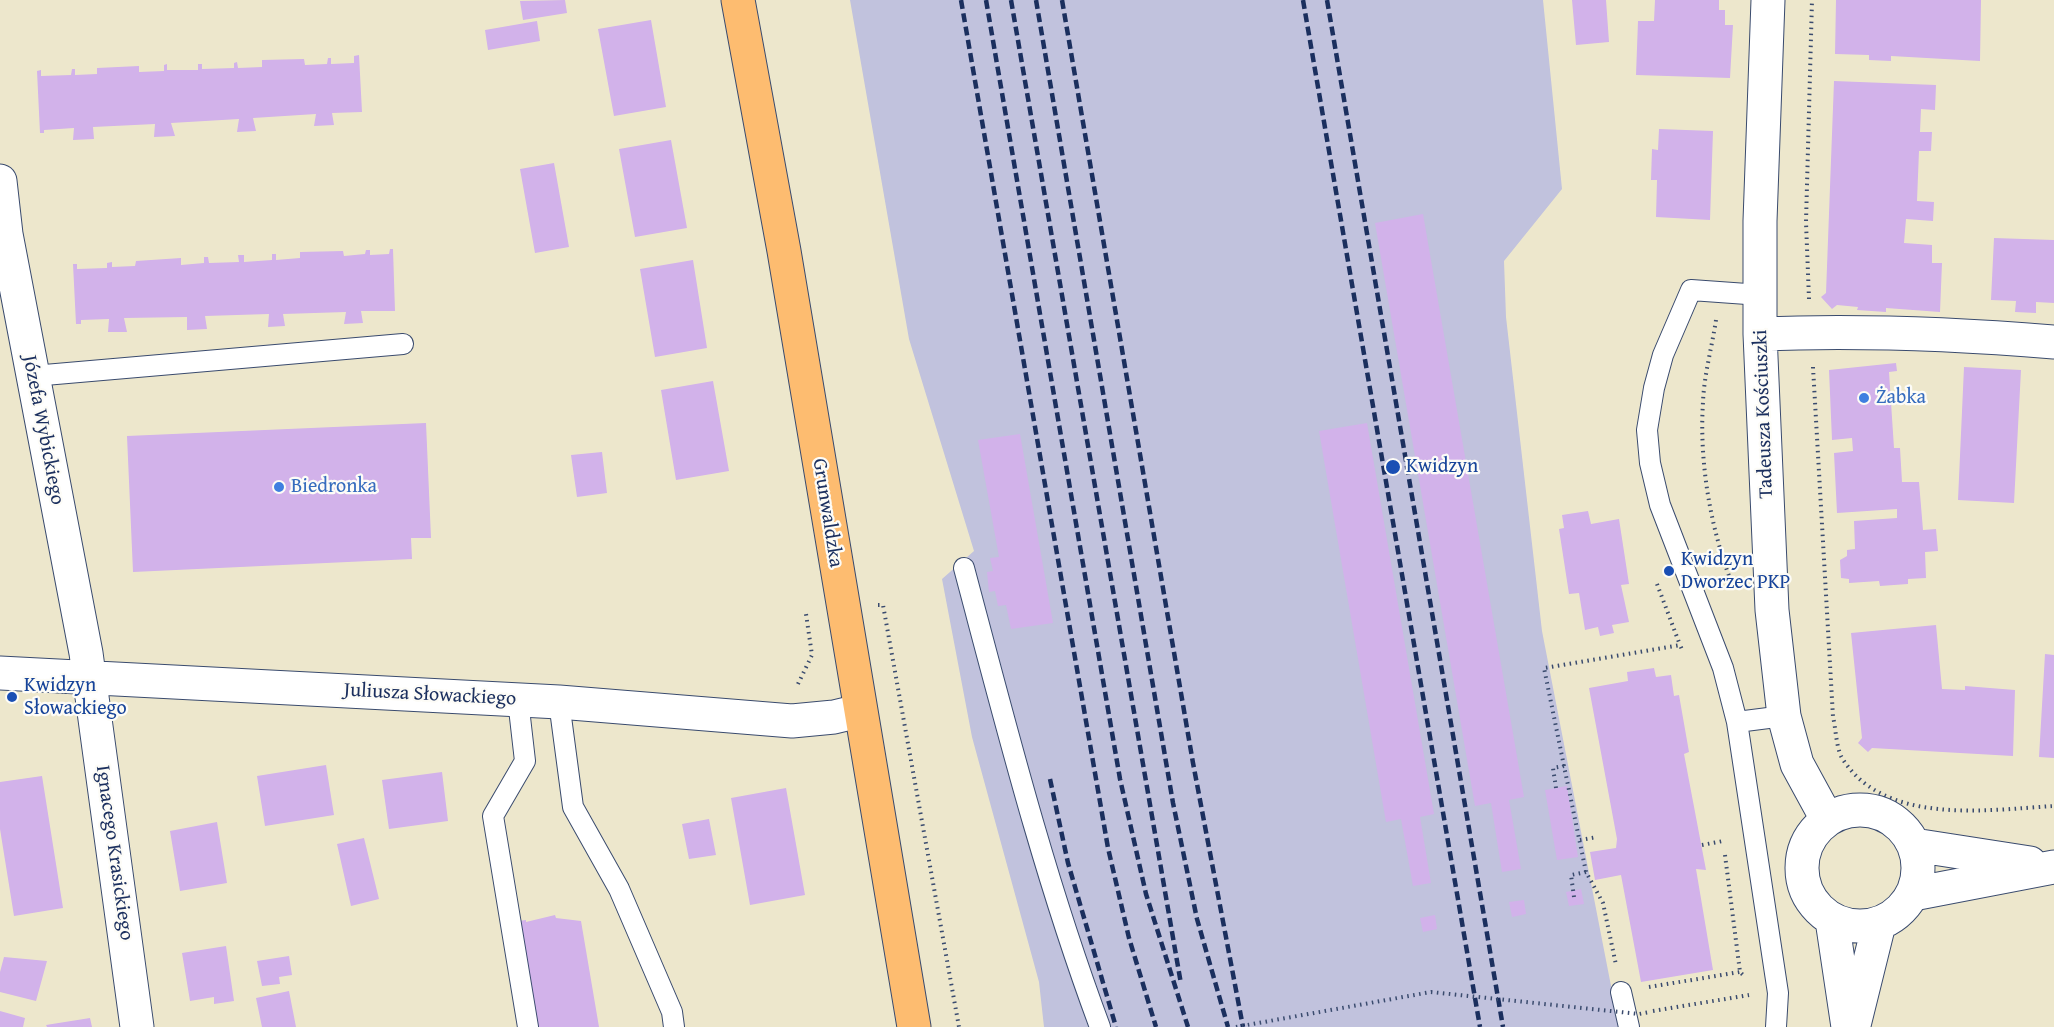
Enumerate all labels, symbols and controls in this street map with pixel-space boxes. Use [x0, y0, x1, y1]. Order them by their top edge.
street label: Tadeusza Kościuszki [1749, 329, 1779, 499]
street label: Józefa Wybickiego [17, 353, 69, 507]
place label: Żabka [1876, 386, 1926, 410]
marker: Żabka [1857, 391, 1871, 405]
place label: Kwidzyn [1406, 455, 1478, 479]
street label: Grunwaldzka [807, 457, 847, 569]
marker: Kwidzyn [1384, 458, 1402, 476]
place label: Biedronka [291, 475, 377, 499]
marker: Biedronka [272, 480, 286, 494]
place label: Kwidzyn Dworzec PKP [1681, 548, 1790, 595]
marker: Kwidzyn Dworzec PKP [1662, 564, 1676, 578]
place label: Kwidzyn Słowackiego [24, 674, 127, 721]
street label: Juliusza Słowackiego [343, 679, 517, 711]
marker: Kwidzyn Słowackiego [5, 690, 19, 704]
street label: Ignacego Krasickiego [90, 764, 138, 942]

